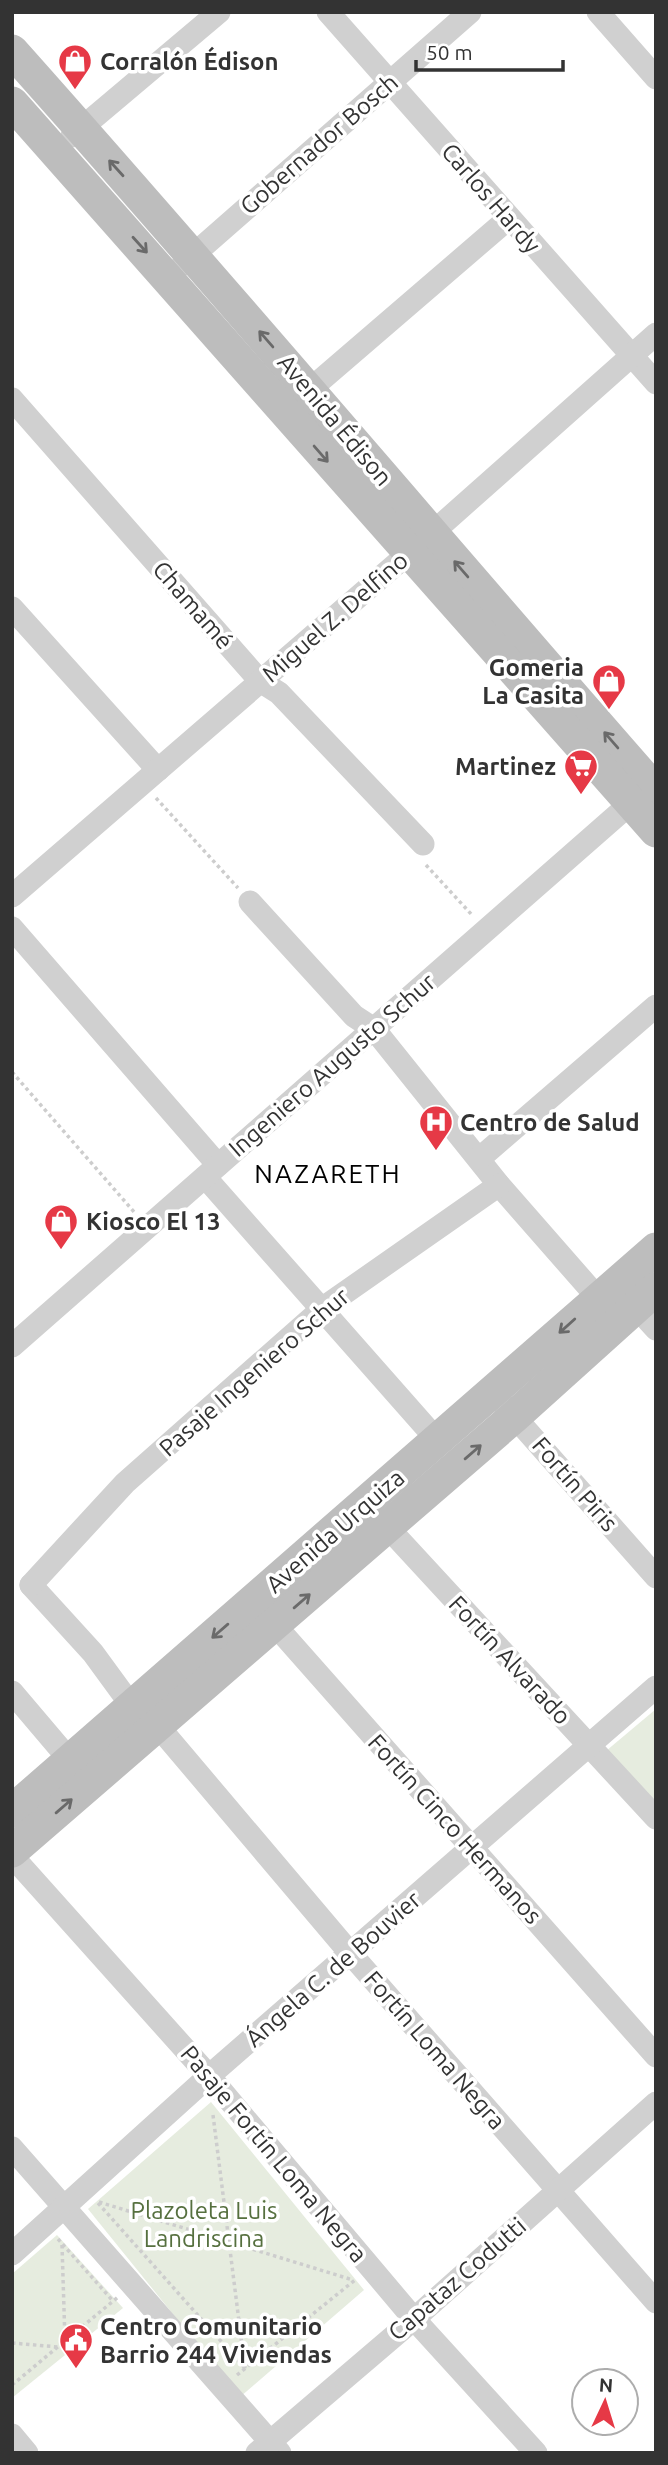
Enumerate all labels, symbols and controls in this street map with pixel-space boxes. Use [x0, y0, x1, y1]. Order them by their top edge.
scale bar [416, 28, 563, 72]
text: 50 m [426, 40, 473, 64]
shop icon: Corralón Édison [56, 42, 94, 91]
place label: Corralón Édison [100, 46, 278, 75]
street label: Gobernador Bosch [235, 68, 403, 220]
street label: Carlos Hardy [436, 138, 546, 259]
one-way arrow [108, 160, 125, 177]
one-way arrow [131, 236, 148, 253]
one-way arrow [258, 330, 274, 348]
street label: Avenida Édison [272, 348, 398, 491]
one-way arrow [312, 445, 329, 462]
street label: Miguel Z. Delfino [257, 547, 413, 687]
street label: Chamamé [147, 555, 239, 655]
one-way arrow [453, 560, 469, 578]
place label: Gomeria La Casita [482, 654, 584, 709]
shop icon: Gomeria La Casita [590, 662, 628, 711]
one-way arrow [603, 731, 619, 749]
supermarket icon: Martinez [562, 747, 600, 796]
place label: Martinez [455, 753, 556, 780]
street label: Ingeniero Augusto Schur [223, 968, 441, 1162]
hospital icon: Centro de Salud [417, 1103, 455, 1152]
place label: Centro de Salud [460, 1109, 640, 1136]
district label: NAZARETH [254, 1159, 402, 1188]
shop icon: Kiosco El 13 [42, 1202, 80, 1251]
place label: Kiosco El 13 [86, 1208, 220, 1235]
street label: Pasaje Ingeniero Schur [154, 1282, 354, 1462]
one-way arrow [559, 1318, 577, 1334]
street label: Fortín Piris [527, 1431, 623, 1537]
one-way arrow [464, 1444, 482, 1460]
street label: Avenida Urquiza [260, 1464, 410, 1598]
street label: Fortín Alvarado [444, 1590, 576, 1730]
one-way arrow [292, 1593, 310, 1609]
one-way arrow [211, 1623, 229, 1639]
street label: Fortín Cinco Hermanos [363, 1729, 547, 1929]
one-way arrow [55, 1798, 73, 1814]
street label: Ángela C. de Bouvier [239, 1885, 426, 2052]
street label: Fortín Loma Negra [359, 1965, 511, 2135]
street label: Pasaje Fortín Loma Negra [175, 2040, 373, 2268]
park label: Plazoleta Luis Landriscina [131, 2197, 277, 2252]
street label: Capataz Codutti [383, 2212, 531, 2346]
place label: Centro Comunitario Barrio 244 Viviendas [100, 2313, 332, 2368]
public building icon: Centro Comunitario Barrio 244 Viviendas [57, 2321, 95, 2370]
north arrow [570, 2367, 640, 2437]
text: N [598, 2374, 614, 2397]

